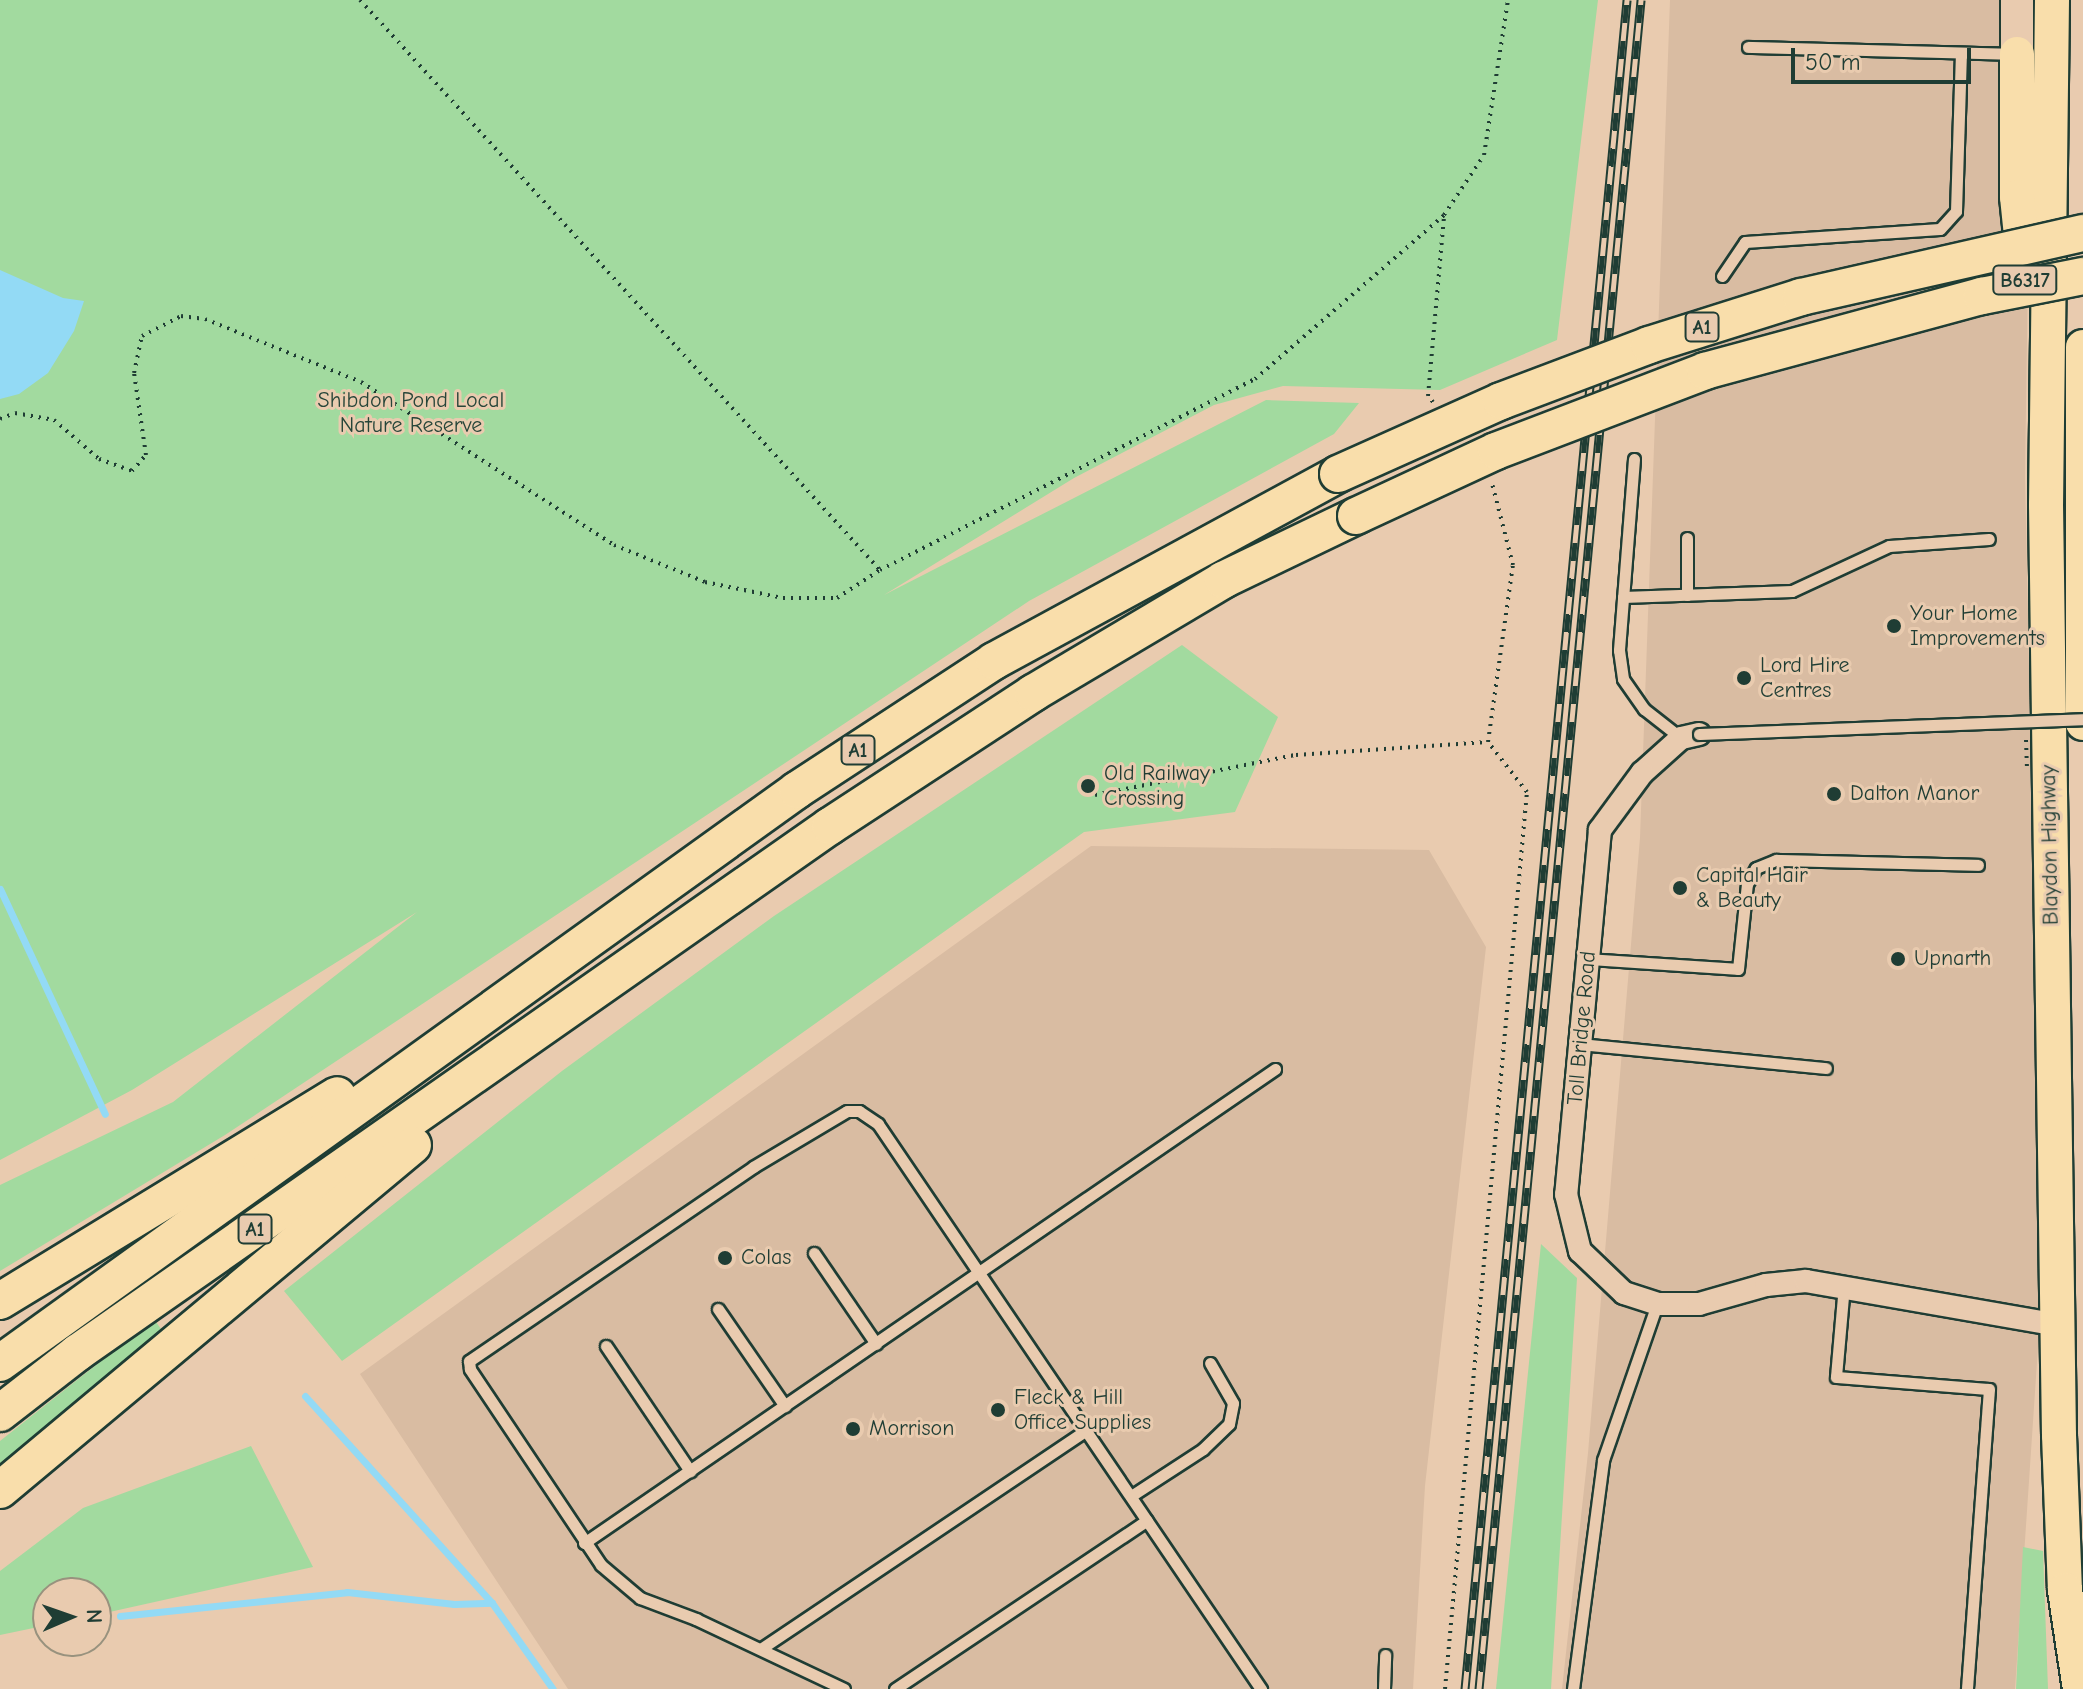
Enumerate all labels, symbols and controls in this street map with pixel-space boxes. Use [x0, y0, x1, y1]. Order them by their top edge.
scale bar [1795, 32, 1975, 82]
text: 50 m [1805, 48, 1861, 76]
road number: B6317 [1991, 264, 2059, 296]
road number: A1 [1684, 311, 1720, 343]
park label: Shibdon Pond Local Nature Reserve [318, 387, 504, 438]
place label: Your Home Improvements [1910, 600, 2045, 652]
marker: Your Home Improvements [1885, 617, 1903, 635]
place label: Lord Hire Centres [1760, 652, 1850, 704]
marker: Lord Hire Centres [1735, 669, 1753, 687]
road number: A1 [840, 734, 876, 766]
place label: Old Railway Crossing [1104, 760, 1210, 812]
street label: Blaydon Highway [2035, 765, 2065, 925]
marker: Old Railway Crossing [1079, 777, 1097, 795]
place label: Dalton Manor [1850, 781, 1979, 807]
marker: Dalton Manor [1825, 785, 1843, 803]
place label: Capital Hair & Beauty [1696, 862, 1808, 914]
marker: Capital Hair & Beauty [1671, 879, 1689, 897]
place label: Upnarth [1914, 946, 1991, 972]
street label: Toll Bridge Road [1562, 950, 1602, 1106]
marker: Upnarth [1889, 950, 1907, 968]
road number: A1 [237, 1213, 273, 1245]
place label: Colas [741, 1245, 791, 1271]
marker: Colas [716, 1249, 734, 1267]
place label: Fleck & Hill Office Supplies [1014, 1384, 1151, 1436]
marker: Fleck & Hill Office Supplies [989, 1401, 1007, 1419]
place label: Morrison [869, 1416, 954, 1442]
marker: Morrison [844, 1420, 862, 1438]
north arrow [32, 1577, 112, 1657]
text: N [81, 1609, 107, 1624]

